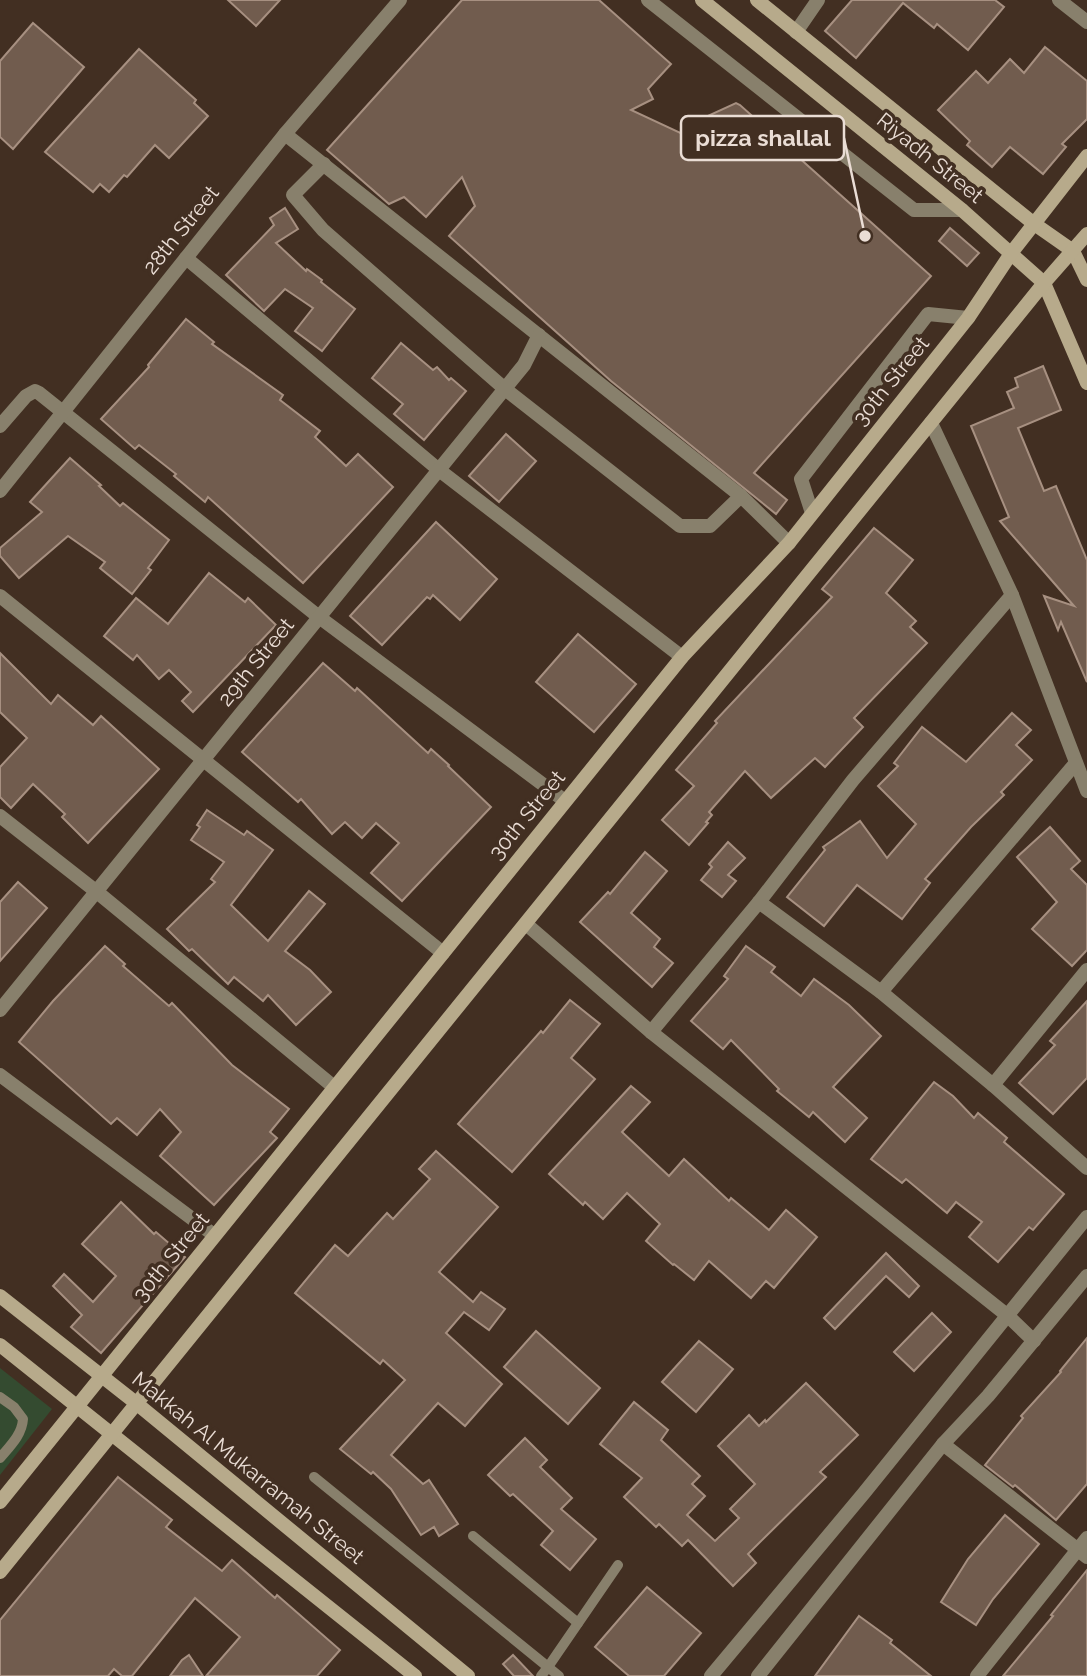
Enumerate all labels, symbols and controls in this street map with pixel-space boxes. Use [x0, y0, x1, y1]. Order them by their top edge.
street label: Riyadh Street [872, 107, 989, 208]
callout: pizza shallal [681, 116, 844, 160]
text: pizza shallal [695, 124, 831, 151]
street label: 28th Street [137, 181, 224, 279]
street label: 30th Street [847, 331, 934, 430]
street label: 29th Street [213, 613, 299, 711]
street label: 30th Street [483, 765, 570, 864]
street label: 30th Street [127, 1207, 214, 1306]
street label: Makkah Al Mukarramah Street [127, 1366, 369, 1569]

